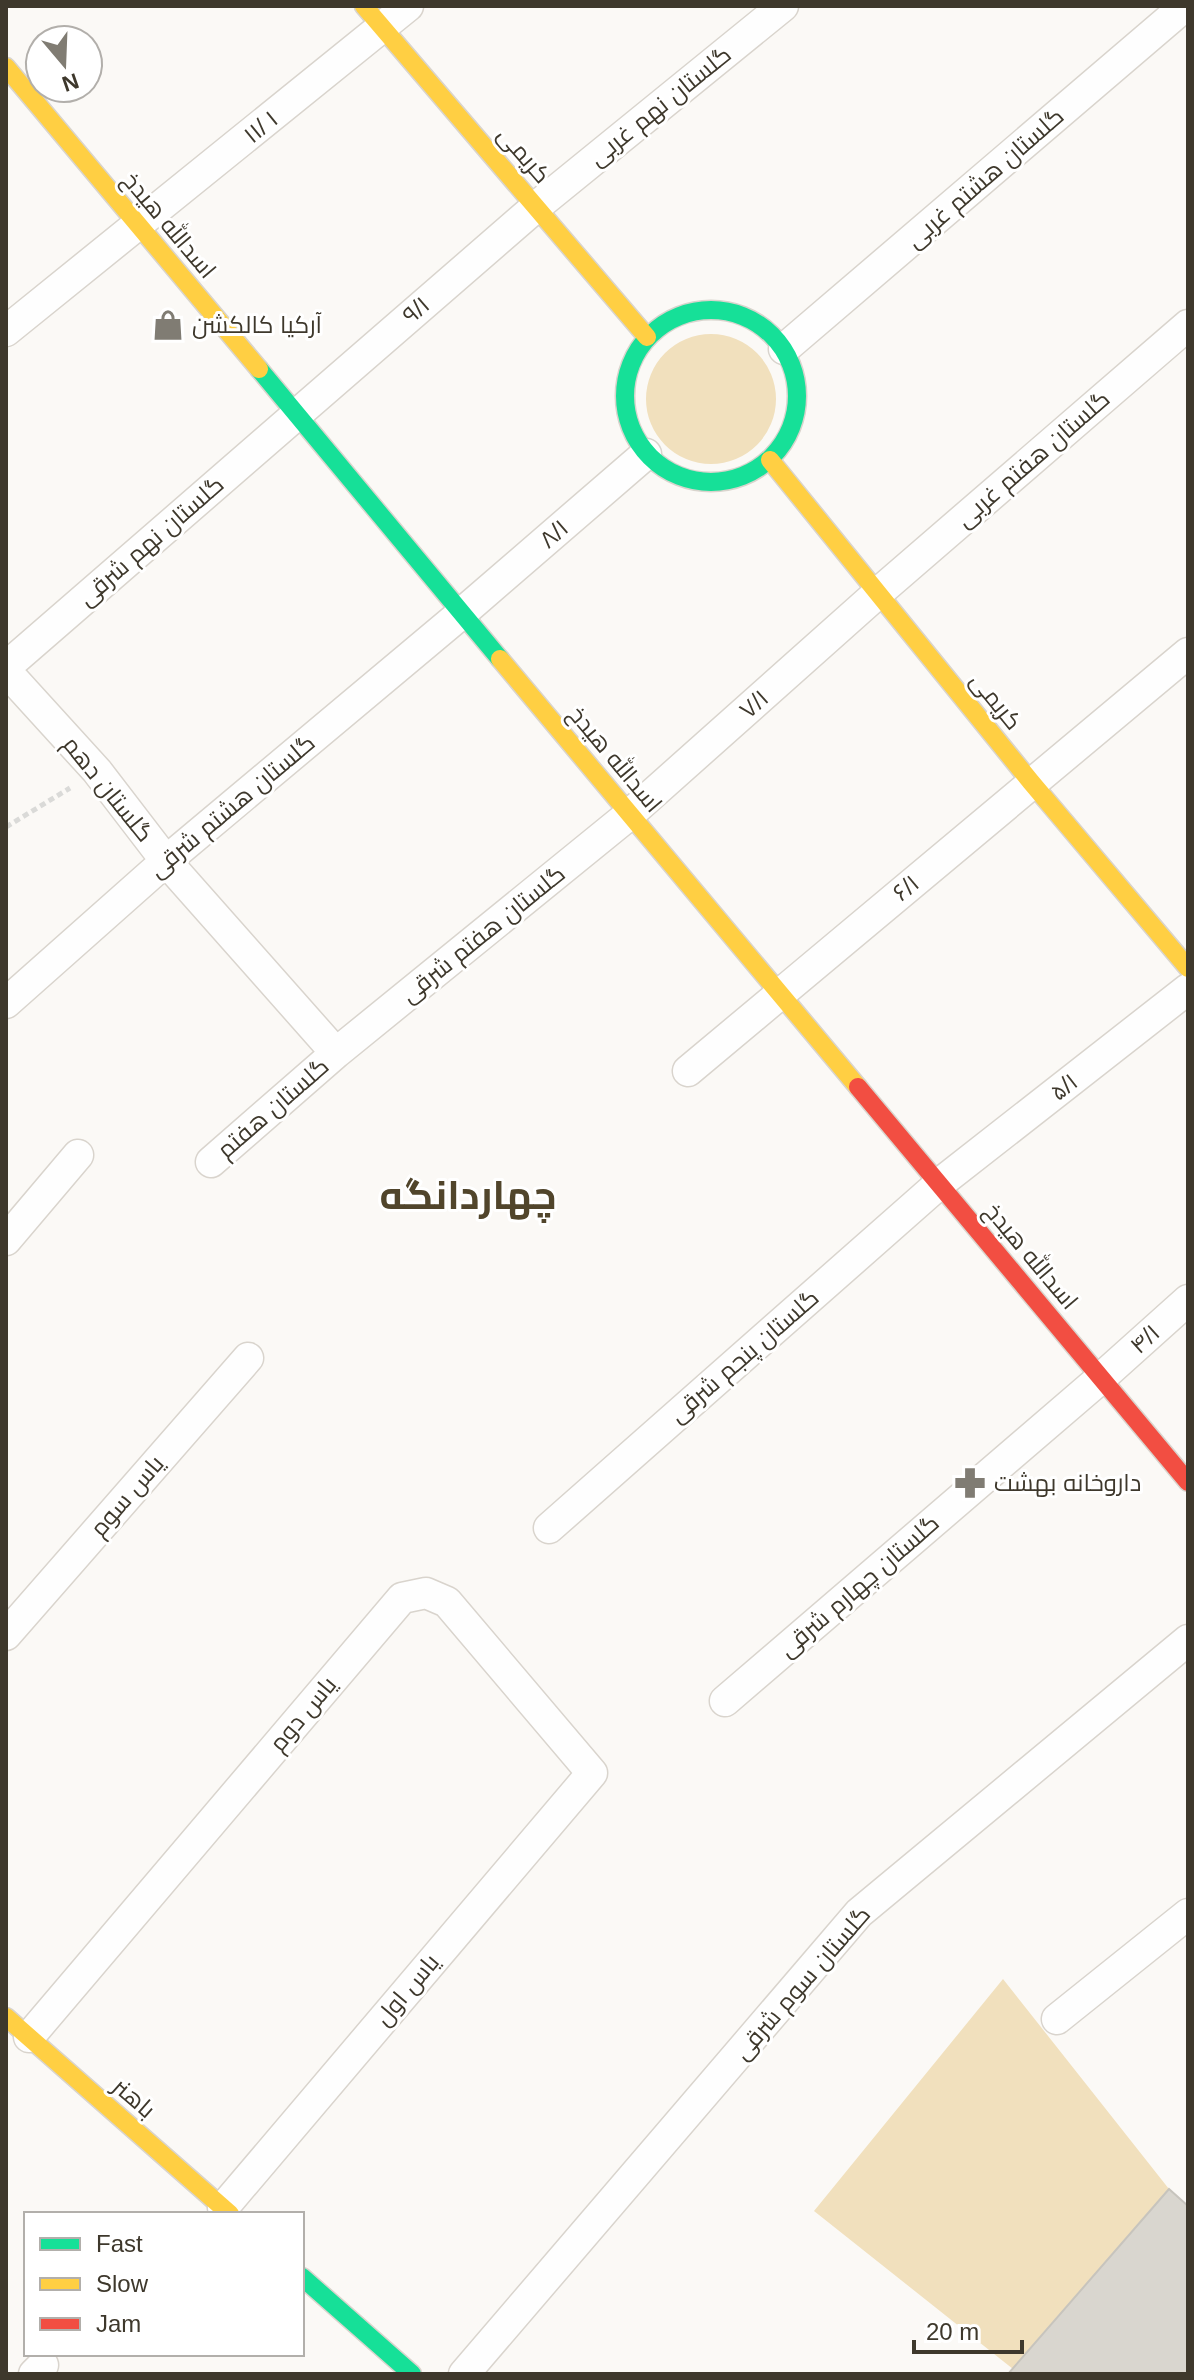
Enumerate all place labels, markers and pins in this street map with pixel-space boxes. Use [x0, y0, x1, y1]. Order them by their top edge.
shop icon: آرکیا کالکشن [151, 308, 185, 342]
place label: آرکیا کالکشن [192, 311, 323, 339]
pharmacy icon: داروخانه بهشت [953, 1466, 987, 1500]
place label: داروخانه بهشت [994, 1469, 1141, 1497]

